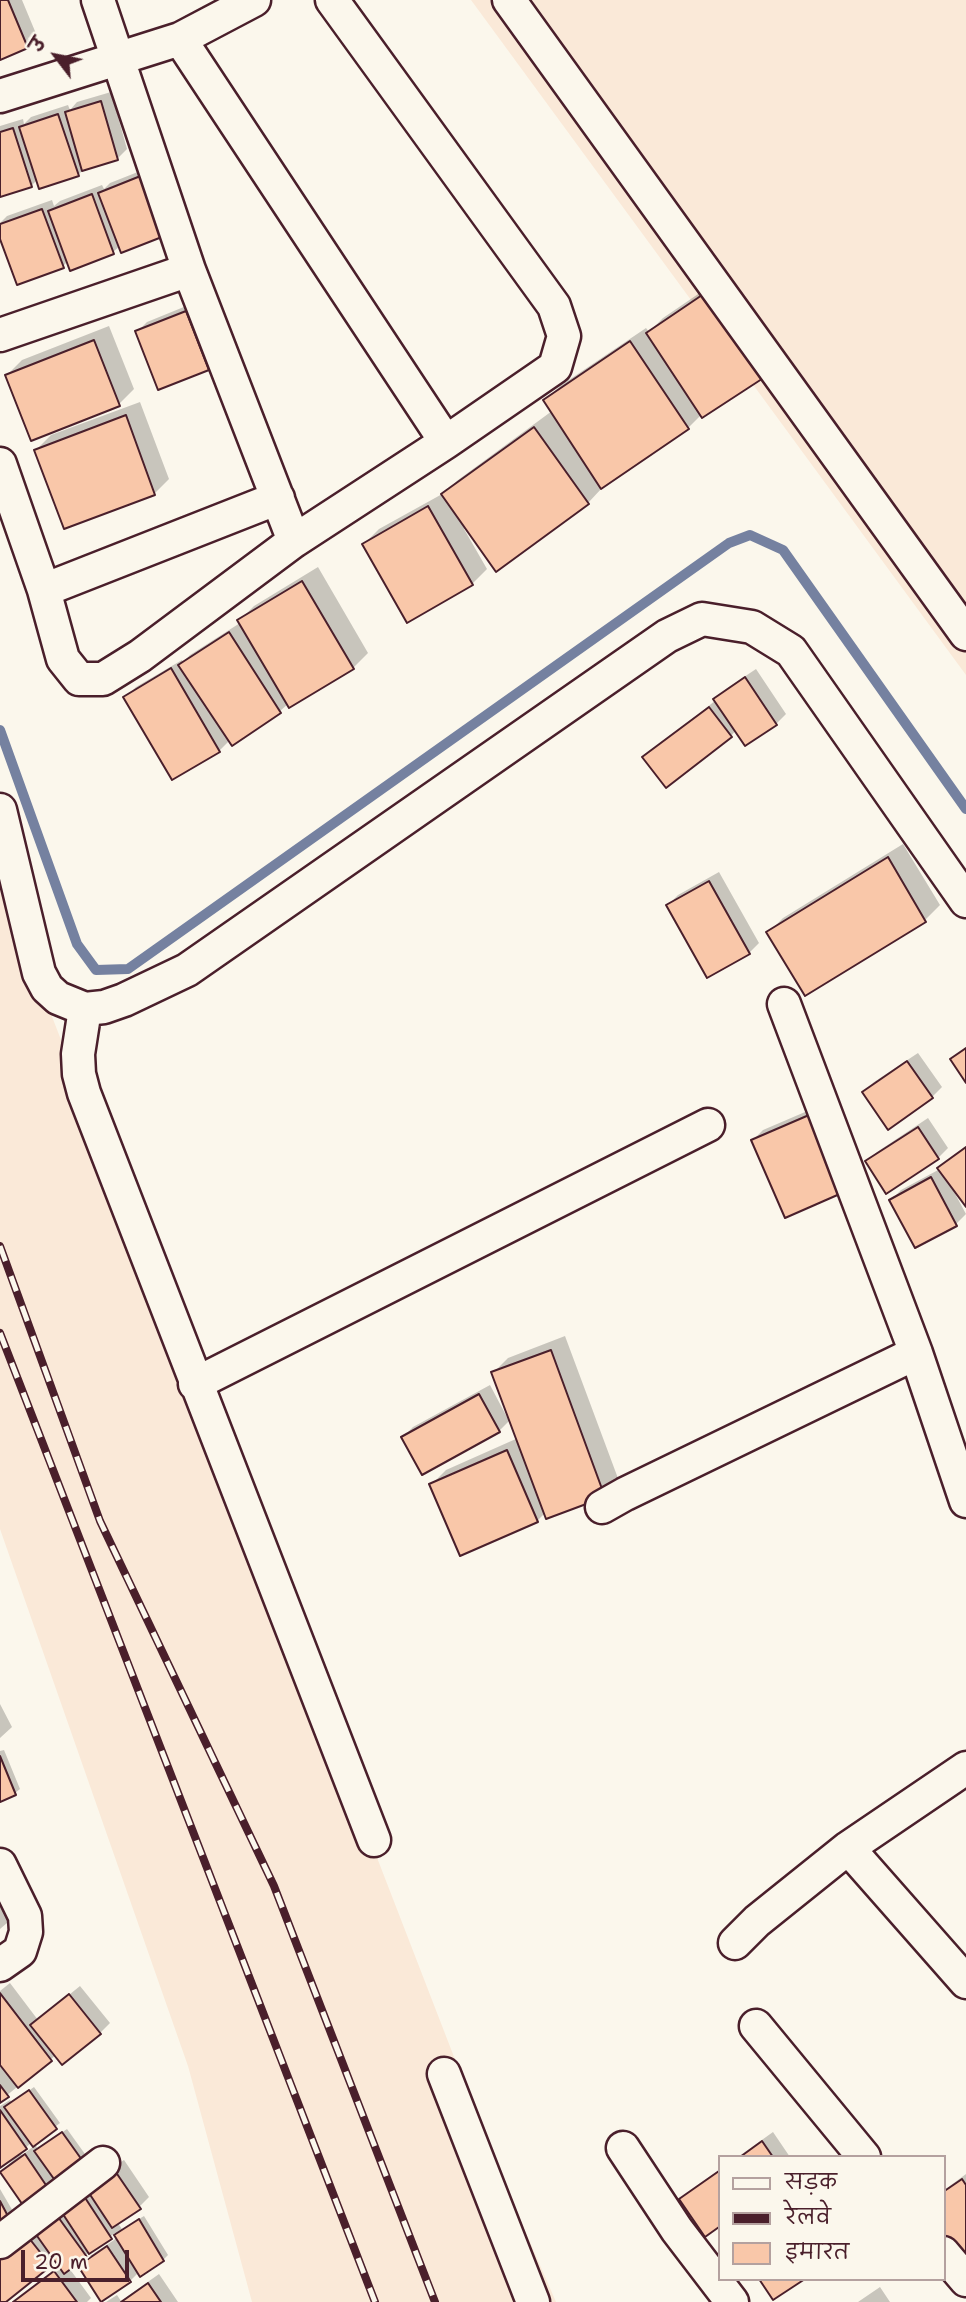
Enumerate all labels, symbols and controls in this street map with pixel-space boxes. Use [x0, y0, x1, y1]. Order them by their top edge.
north arrow [21, 21, 91, 91]
text: उ [24, 33, 52, 57]
legend [718, 2155, 945, 2281]
text: सड़क [785, 2168, 837, 2196]
text: रेलवे [785, 2203, 831, 2231]
scale bar [24, 2236, 133, 2280]
text: इमारत [785, 2238, 849, 2266]
text: 20 m [34, 2248, 88, 2276]

